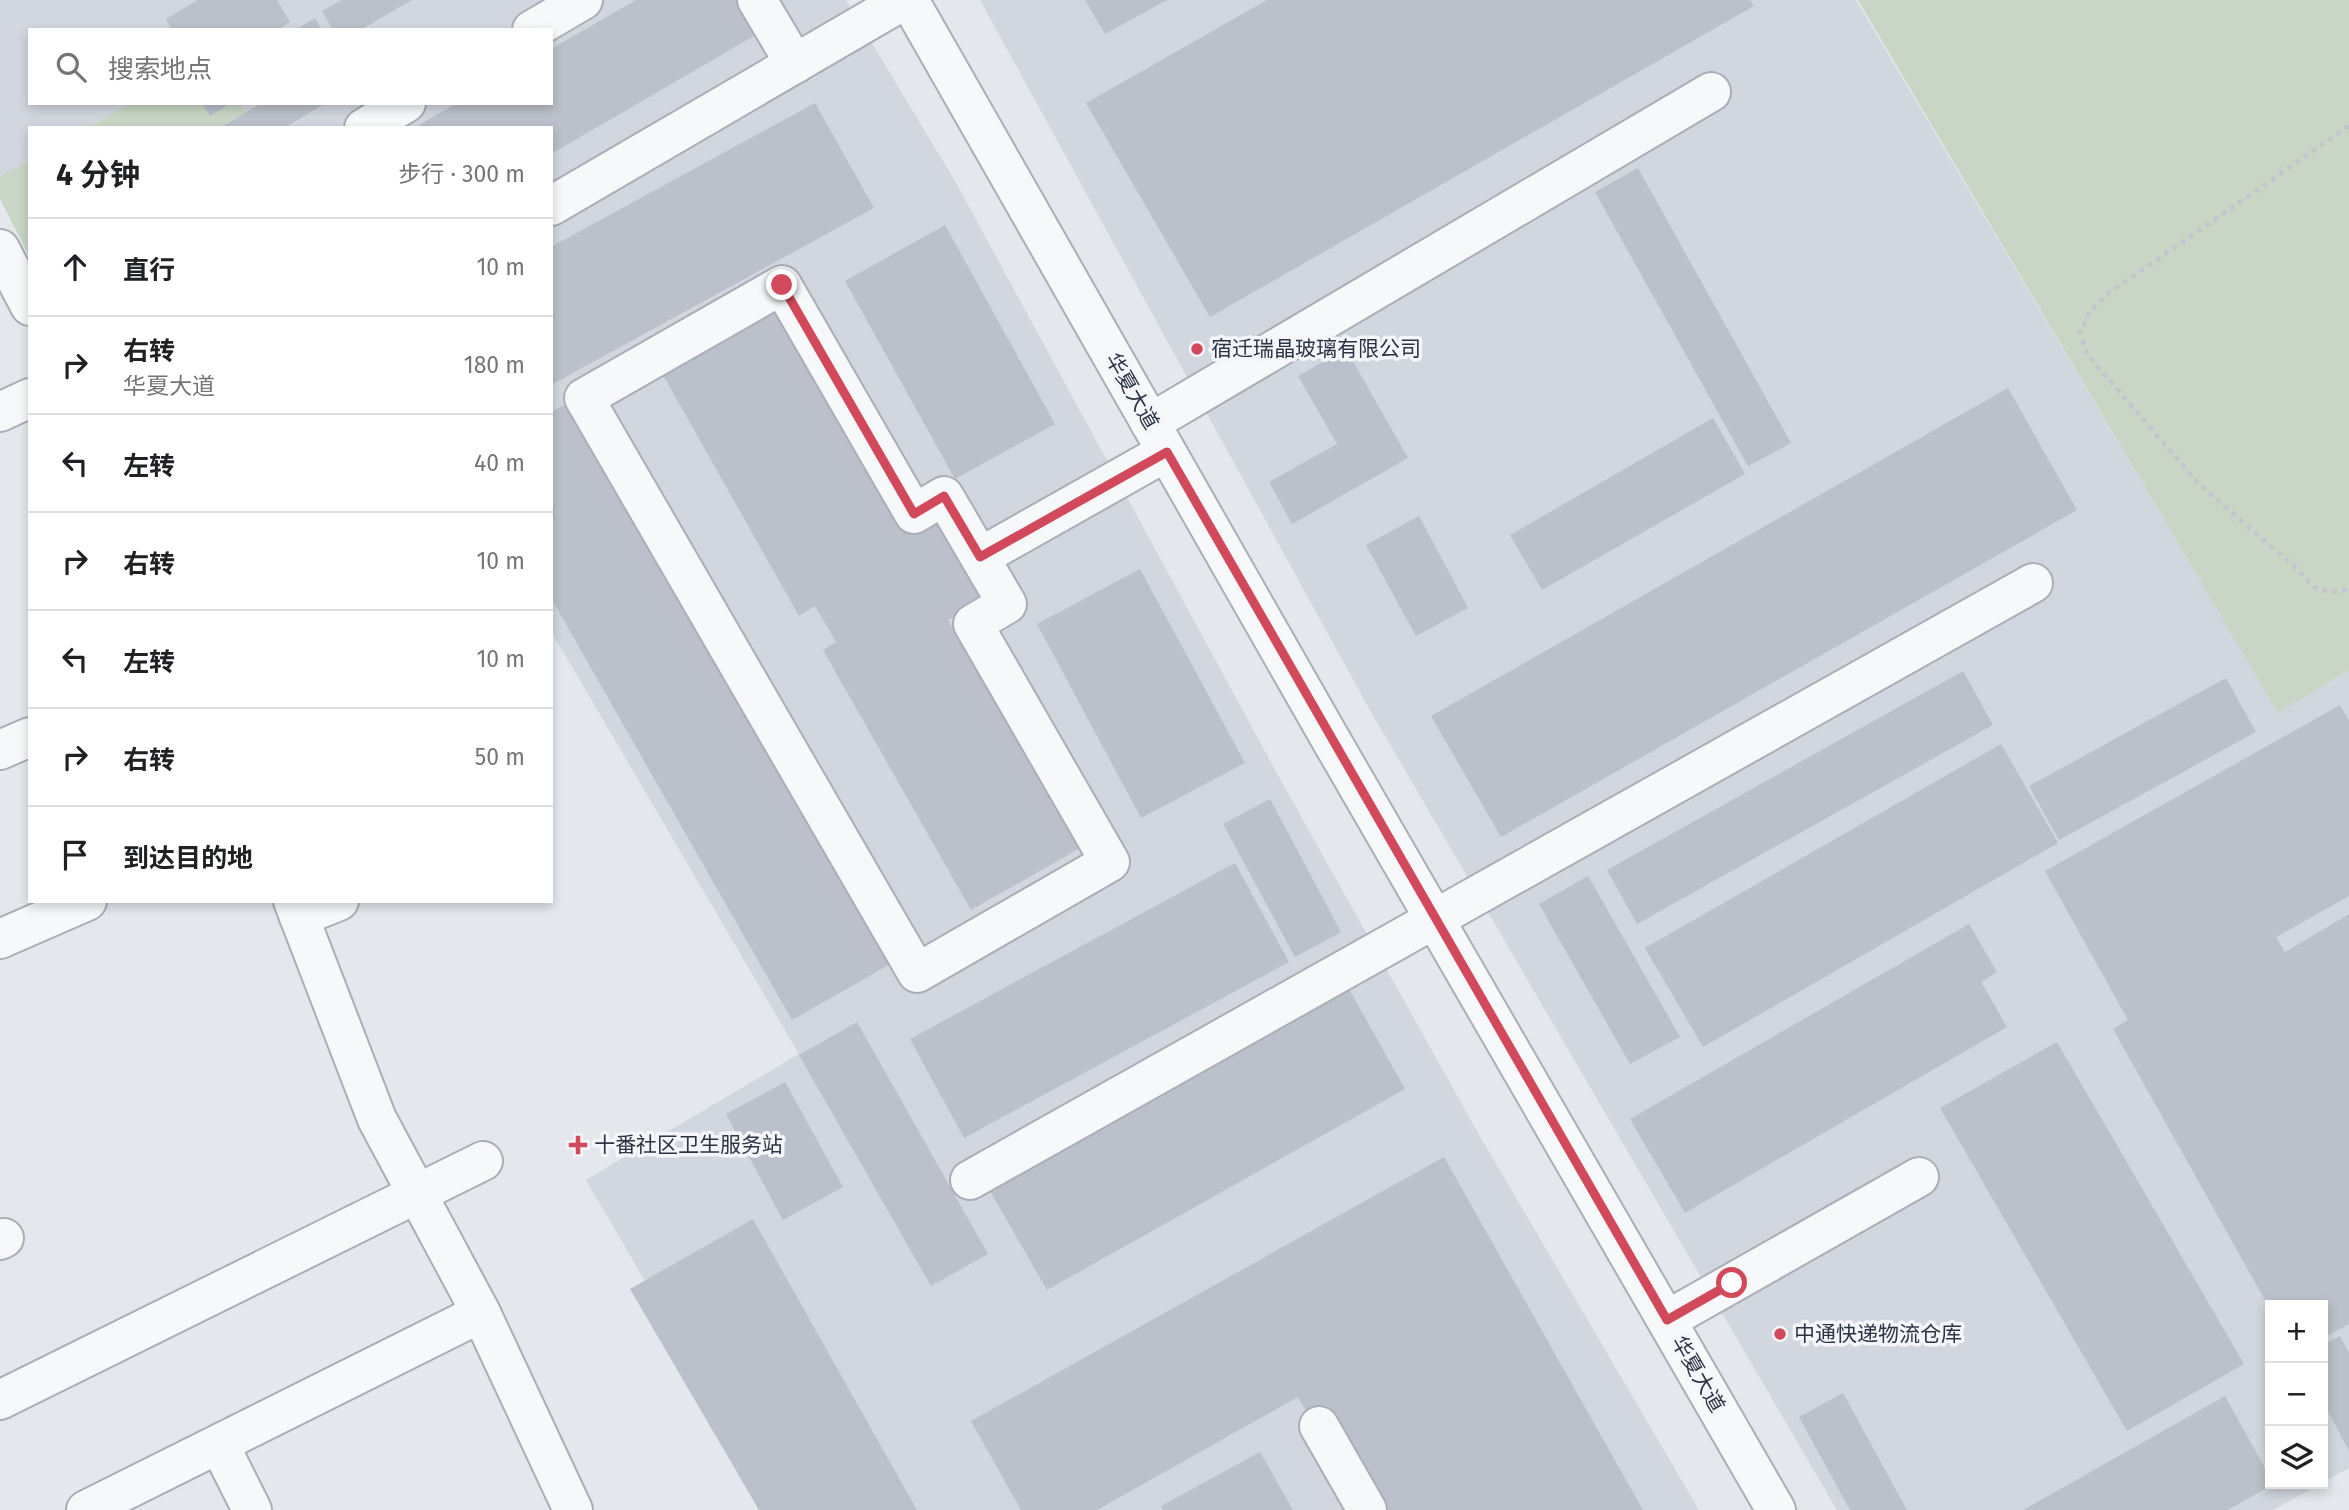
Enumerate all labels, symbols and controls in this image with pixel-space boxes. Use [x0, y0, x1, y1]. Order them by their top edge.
search box [28, 28, 553, 105]
icon: search [52, 48, 90, 86]
text: 搜索地点 [108, 54, 212, 85]
text: 4 分钟 [56, 157, 140, 193]
text: 步行 · 300 m [398, 160, 525, 188]
icon: ahead [56, 248, 94, 286]
text: 10 m [476, 253, 525, 281]
text: 直行 [123, 255, 175, 286]
route end [766, 269, 797, 300]
text: 右转 [123, 336, 175, 367]
place label: 宿迁瑞晶玻璃有限公司 [1211, 336, 1421, 362]
marker: 宿迁瑞晶玻璃有限公司 [1189, 341, 1205, 357]
icon: right [56, 346, 94, 384]
street label: 华夏大道 [1100, 348, 1164, 434]
text: 180 m [464, 351, 525, 379]
text: 华夏大道 [123, 372, 215, 400]
icon: left [56, 444, 94, 482]
text: 40 m [474, 449, 525, 477]
text: 左转 [123, 451, 175, 482]
icon: right [56, 542, 94, 580]
text: 10 m [476, 547, 525, 575]
text: 右转 [123, 549, 175, 580]
icon: left [56, 640, 94, 678]
text: 10 m [476, 645, 525, 673]
text: 左转 [123, 647, 175, 678]
icon: right [56, 738, 94, 776]
text: 50 m [475, 743, 525, 771]
text: 右转 [123, 745, 175, 776]
icon: arrive [56, 836, 94, 874]
text: 到达目的地 [123, 843, 253, 874]
place label: 十番社区卫生服务站 [594, 1132, 783, 1158]
marker: 十番社区卫生服务站 [568, 1135, 588, 1155]
route start [1716, 1267, 1747, 1298]
map controls [2265, 1300, 2328, 1489]
button: + [2265, 1300, 2328, 1363]
place label: 中通快递物流仓库 [1794, 1321, 1962, 1347]
marker: 中通快递物流仓库 [1772, 1326, 1788, 1342]
street label: 华夏大道 [1666, 1331, 1730, 1417]
button: − [2265, 1363, 2328, 1426]
button: layers [2265, 1426, 2328, 1489]

